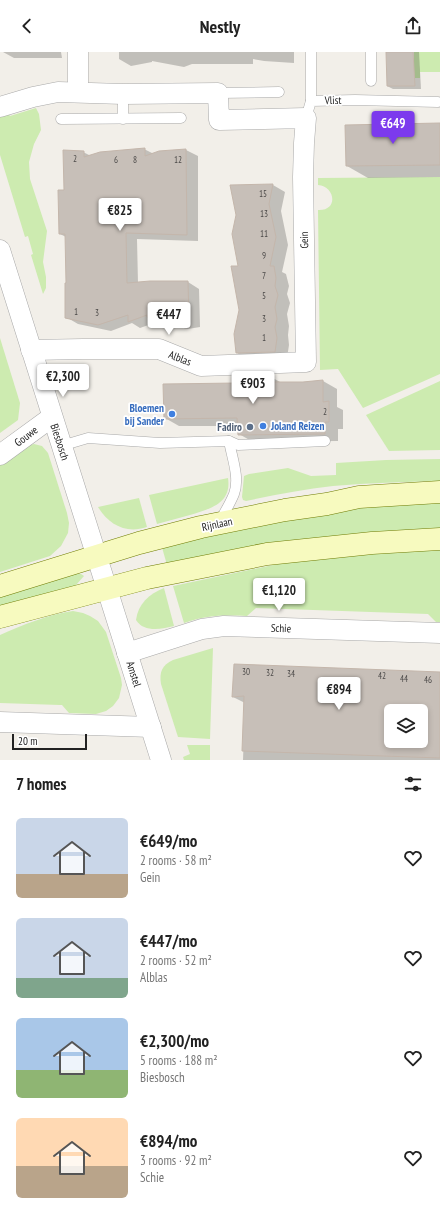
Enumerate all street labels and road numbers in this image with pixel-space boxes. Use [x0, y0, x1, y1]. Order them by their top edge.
street label: Vlist [323, 93, 342, 107]
street label: Gein [297, 231, 311, 249]
street label: Alblas [167, 347, 194, 369]
street label: Gouwe [11, 422, 41, 449]
street label: Biesbosch [47, 422, 73, 462]
street label: Rijnlaan [200, 514, 234, 534]
street label: Schie [271, 621, 292, 635]
street label: Amstel [123, 659, 145, 689]

